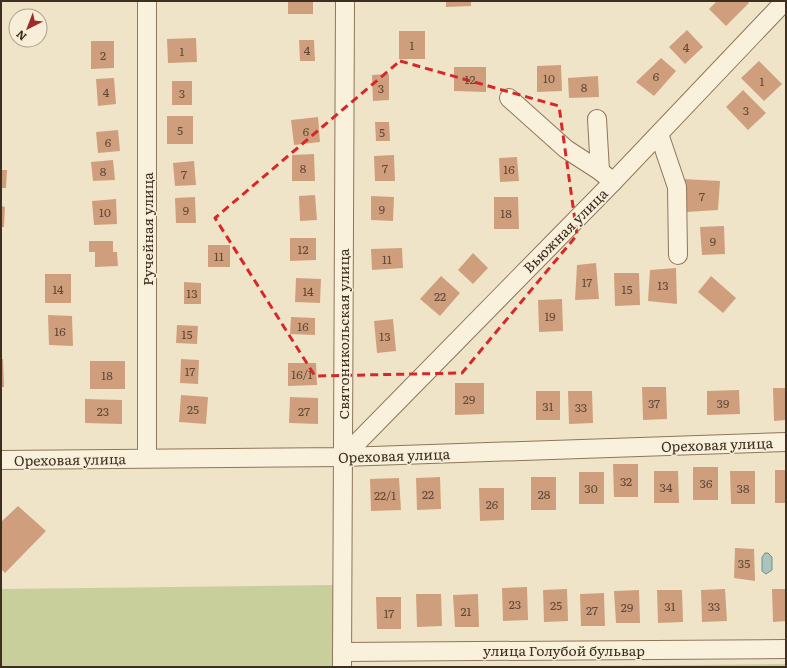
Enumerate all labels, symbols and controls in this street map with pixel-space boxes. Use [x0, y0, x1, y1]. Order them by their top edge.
north arrow [8, 8, 48, 48]
text: N [12, 27, 29, 45]
house number: 1 [410, 36, 415, 54]
house number: 4 [683, 38, 690, 56]
house number: 4 [304, 41, 311, 59]
house number: 1 [180, 42, 185, 60]
house number: 2 [100, 46, 106, 64]
house number: 6 [653, 67, 660, 85]
house number: 10 [543, 69, 555, 87]
house number: 12 [465, 70, 475, 88]
house number: 1 [760, 72, 765, 90]
house number: 8 [581, 78, 588, 96]
house number: 3 [378, 79, 384, 97]
house number: 4 [103, 83, 110, 101]
house number: 3 [179, 84, 185, 102]
house number: 3 [743, 101, 749, 119]
house number: 5 [177, 121, 183, 139]
house number: 6 [303, 122, 310, 140]
house number: 5 [379, 123, 385, 141]
house number: 6 [105, 133, 112, 151]
house number: 8 [300, 159, 307, 177]
house number: 7 [382, 159, 388, 177]
house number: 16 [503, 160, 515, 178]
house number: 8 [100, 162, 107, 180]
house number: 7 [181, 165, 187, 183]
street label: Ручейная улица [137, 172, 157, 286]
street label: Вьюжная улица [518, 183, 612, 277]
house number: 7 [699, 187, 705, 205]
house number: 9 [379, 200, 385, 218]
house number: 9 [183, 201, 189, 219]
house number: 10 [99, 203, 111, 221]
house number: 18 [500, 204, 512, 222]
house number: 9 [710, 232, 716, 250]
house number: 12 [298, 240, 308, 258]
house number: 11 [214, 247, 224, 265]
street label: Святоникольская улица [333, 248, 353, 419]
house number: 11 [382, 250, 392, 268]
house number: 17 [582, 273, 592, 291]
house number: 13 [657, 276, 669, 294]
house number: 14 [52, 280, 64, 298]
house number: 15 [622, 280, 632, 298]
house number: 14 [302, 282, 314, 300]
house number: 13 [186, 284, 198, 302]
house number: 22 [434, 287, 446, 305]
house number: 19 [544, 307, 556, 325]
house number: 16 [297, 317, 309, 335]
house number: 16 [54, 322, 66, 340]
house number: 15 [182, 325, 192, 343]
house number: 13 [379, 327, 391, 345]
house number: 17 [185, 362, 195, 380]
house number: 16/1 [291, 365, 313, 383]
house number: 18 [101, 366, 113, 384]
house number: 29 [463, 390, 475, 408]
house number: 37 [648, 394, 660, 412]
house number: 39 [717, 394, 729, 412]
house number: 31 [542, 397, 554, 415]
house number: 33 [575, 398, 587, 416]
house number: 25 [187, 400, 199, 418]
house number: 23 [97, 402, 109, 420]
house number: 27 [298, 402, 310, 420]
street label: Ореховая улица [661, 432, 774, 456]
street label: Ореховая улица [338, 443, 451, 467]
street label: Ореховая улица [14, 448, 127, 470]
house number: 32 [620, 472, 632, 490]
house number: 36 [700, 474, 713, 492]
house number: 34 [659, 478, 673, 496]
house number: 30 [584, 479, 598, 497]
house number: 38 [736, 479, 750, 497]
house number: 22 [422, 485, 434, 503]
house number: 28 [538, 485, 551, 503]
house number: 22/1 [374, 486, 396, 504]
house number: 26 [486, 495, 499, 513]
house number: 35 [738, 554, 750, 572]
house number: 23 [509, 595, 521, 613]
house number: 25 [550, 596, 562, 614]
house number: 31 [664, 597, 676, 615]
house number: 33 [708, 597, 720, 615]
house number: 29 [621, 598, 633, 616]
house number: 27 [586, 601, 598, 619]
house number: 21 [461, 602, 472, 620]
house number: 17 [384, 604, 394, 622]
street label: улица Голубой бульвар [483, 640, 645, 660]

